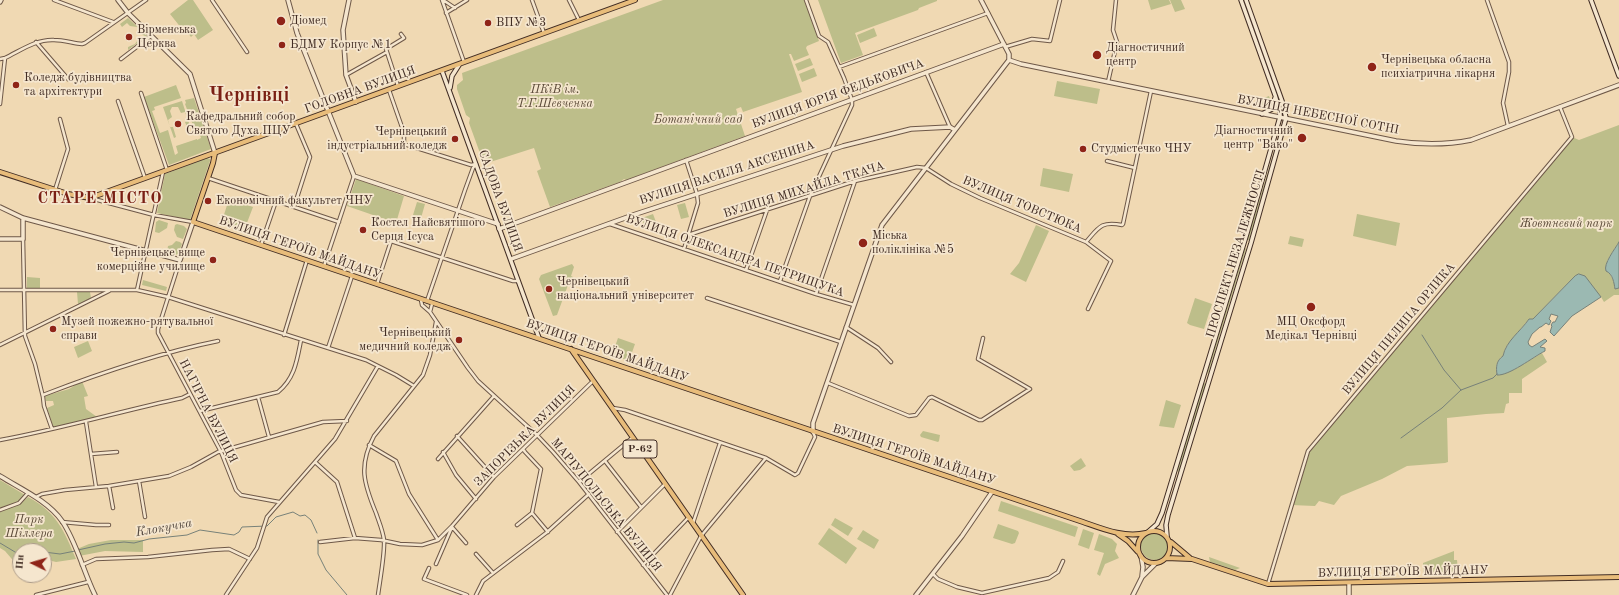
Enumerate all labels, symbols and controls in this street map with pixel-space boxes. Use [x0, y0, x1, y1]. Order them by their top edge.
place label: Діомед [290, 14, 326, 28]
marker: Діомед [275, 15, 287, 27]
place label: ВПУ №3 [496, 16, 546, 30]
marker: ВПУ №3 [483, 18, 493, 28]
place label: Вірменська Церква [137, 23, 196, 51]
marker: Вірменська Церква [124, 32, 134, 42]
place label: БДМУ Корпус №1 [290, 38, 391, 52]
marker: БДМУ Корпус №1 [277, 40, 287, 50]
place label: Діагностичний центр [1106, 41, 1185, 69]
marker: Діагностичний центр [1091, 49, 1103, 61]
place label: Чернівецька обласна психіатрична лікарня [1381, 53, 1495, 81]
street label: ВУЛИЦЯ ЮРІЯ ФЕДЬКОВИЧА [750, 56, 926, 132]
marker: Чернівецька обласна психіатрична лікарня [1366, 61, 1378, 73]
street label: ГОЛОВНА ВУЛИЦЯ [302, 63, 418, 117]
place label: Коледж будівництва та архітектури [24, 71, 132, 99]
marker: Коледж будівництва та архітектури [11, 80, 21, 90]
park label: ПКіВ ім. Т.Г.Шевченка [517, 83, 593, 111]
district label: Чернівці [209, 84, 289, 108]
street label: ВУЛИЦЯ НЕБЕСНОЇ СОТНІ [1236, 92, 1400, 138]
place label: Кафедральний собор Святого Духа ПЦУ [186, 110, 295, 138]
park label: Ботанічний сад [654, 113, 742, 127]
marker: Кафедральний собор Святого Духа ПЦУ [173, 119, 183, 129]
place label: Діагностичний центр "Вако" [1214, 124, 1293, 152]
place label: Чернівецький індустріальний коледж [327, 125, 447, 153]
marker: Діагностичний центр "Вако" [1296, 132, 1308, 144]
marker: Чернівецький індустріальний коледж [450, 134, 460, 144]
street label: ВУЛИЦЯ ВАСИЛЯ АКСЕНИНА [637, 138, 817, 208]
place label: Студмістечко ЧНУ [1091, 142, 1192, 156]
marker: Студмістечко ЧНУ [1078, 144, 1088, 154]
street label: САДОВА ВУЛИЦЯ [475, 148, 525, 254]
street label: ВУЛИЦЯ МИХАЙЛА ТКАЧА [722, 159, 886, 221]
street label: ПРОСПЕКТ НЕЗАЛЕЖНОСТІ [1204, 168, 1268, 340]
street label: ВУЛИЦЯ ТОВСТЮКА [960, 173, 1084, 237]
district label: СТАРЕ МІСТО [37, 189, 163, 209]
place label: Економічний факультет ЧНУ [216, 194, 373, 208]
marker: Економічний факультет ЧНУ [203, 196, 213, 206]
street label: ВУЛИЦЯ ОЛЕКСАНДРА ПЕТРИЩУКА [624, 212, 846, 300]
street label: ВУЛИЦЯ ГЕРОЇВ МАЙДАНУ [217, 213, 383, 283]
place label: Костел Найсвятішого Серця Ісуса [371, 216, 485, 244]
park label: Жовтневий парк [1520, 217, 1612, 231]
marker: Костел Найсвятішого Серця Ісуса [358, 225, 368, 235]
place label: Міська поліклініка №5 [872, 229, 954, 257]
marker: Міська поліклініка №5 [857, 237, 869, 249]
place label: Чернівецьке вище комерційне училище [97, 246, 205, 274]
marker: Чернівецьке вище комерційне училище [208, 255, 218, 265]
street label: ВУЛИЦЯ ПИЛИПА ОРЛИКА [1340, 260, 1458, 398]
place label: Чернівецький національний університет [557, 275, 694, 303]
marker: Чернівецький національний університет [544, 284, 554, 294]
marker: МЦ Оксфорд Медікал Чернівці [1305, 301, 1317, 313]
place label: Музей пожежно-рятувальної справи [61, 315, 213, 343]
place label: МЦ Оксфорд Медікал Чернівці [1265, 315, 1357, 343]
street label: ВУЛИЦЯ ГЕРОЇВ МАЙДАНУ [524, 316, 690, 386]
marker: Музей пожежно-рятувальної справи [48, 324, 58, 334]
place label: Чернівецький медичний коледж [359, 326, 451, 354]
marker: Чернівецький медичний коледж [454, 335, 464, 345]
street label: НАГІРНА ВУЛИЦЯ [176, 357, 240, 465]
street label: ЗАПОРІЗЬКА ВУЛИЦЯ [471, 382, 579, 490]
street label: ВУЛИЦЯ ГЕРОЇВ МАЙДАНУ [831, 422, 997, 488]
street label: МАРІУПОЛЬСЬКА ВУЛИЦЯ [548, 435, 664, 575]
road number: Р-62 [623, 440, 657, 458]
park label: Парк Шіллера [5, 513, 53, 541]
water label: Клокучка [135, 515, 193, 541]
north arrow [12, 543, 52, 583]
text: Пн [14, 554, 27, 570]
street label: ВУЛИЦЯ ГЕРОЇВ МАЙДАНУ [1317, 563, 1489, 581]

